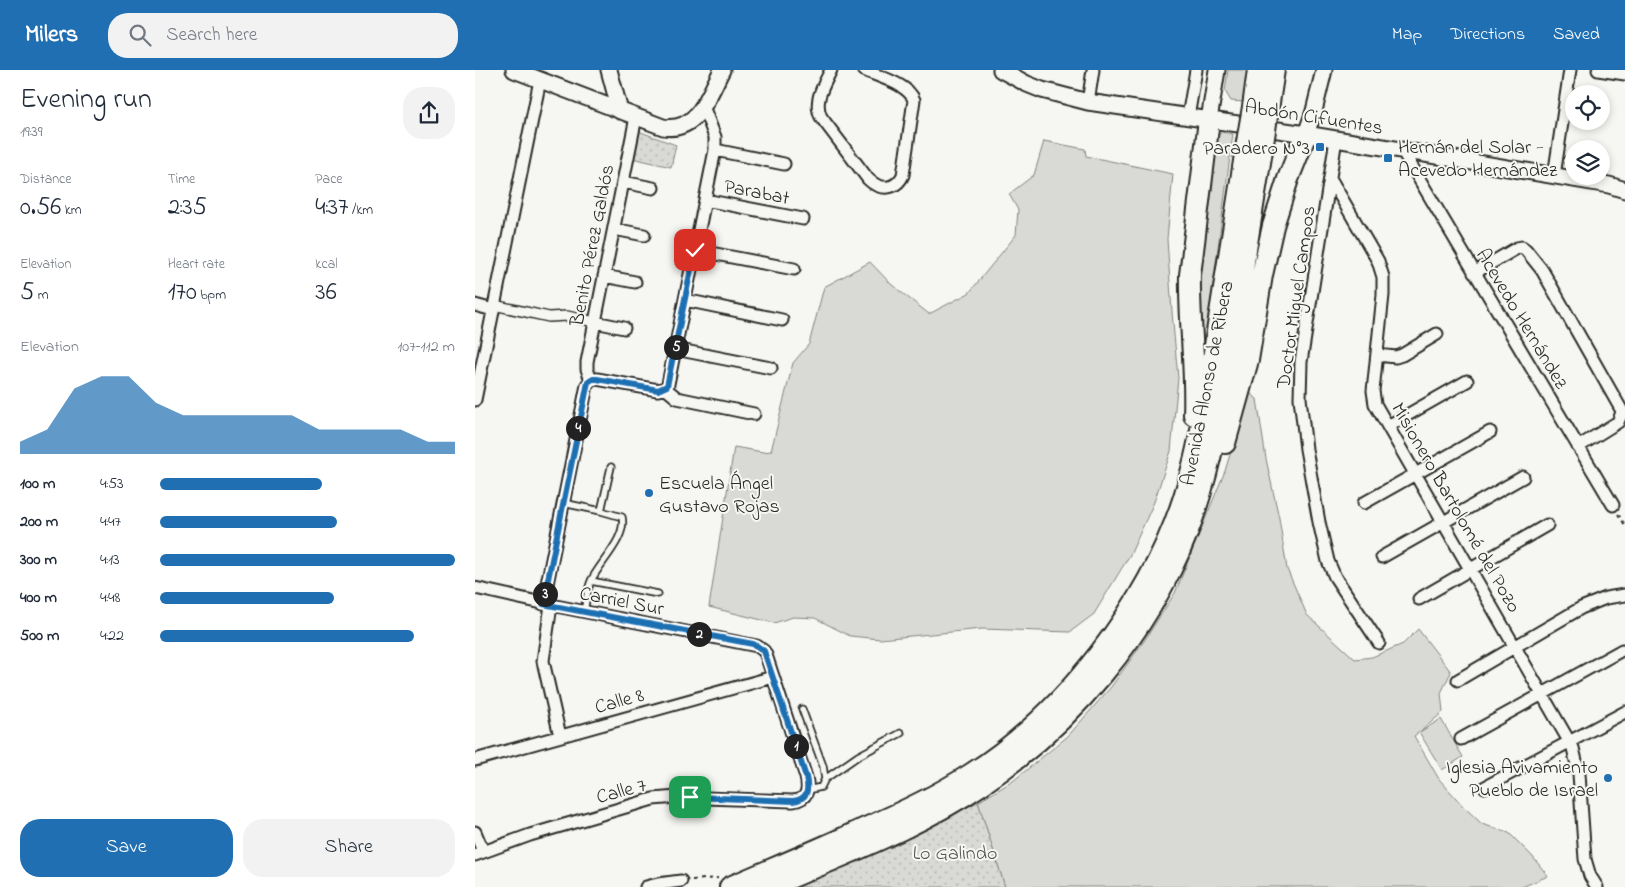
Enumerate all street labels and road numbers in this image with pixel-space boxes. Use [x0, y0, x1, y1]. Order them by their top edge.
street label: Abdón Cifuentes [1243, 93, 1385, 144]
street label: Benito Pérez Galdós [563, 162, 623, 330]
street label: Parabat [721, 173, 792, 214]
street label: Doctor Miguel Campos [1270, 204, 1326, 392]
street label: Acevedo Hernández [1467, 244, 1575, 396]
street label: Avenida Alonso de Ribera [1174, 279, 1243, 488]
street label: Misionero Bartolomé del Pozo [1383, 398, 1527, 619]
street label: Carriel Sur [577, 580, 667, 625]
street label: Calle 8 [592, 682, 648, 723]
street label: Calle 7 [593, 772, 650, 813]

